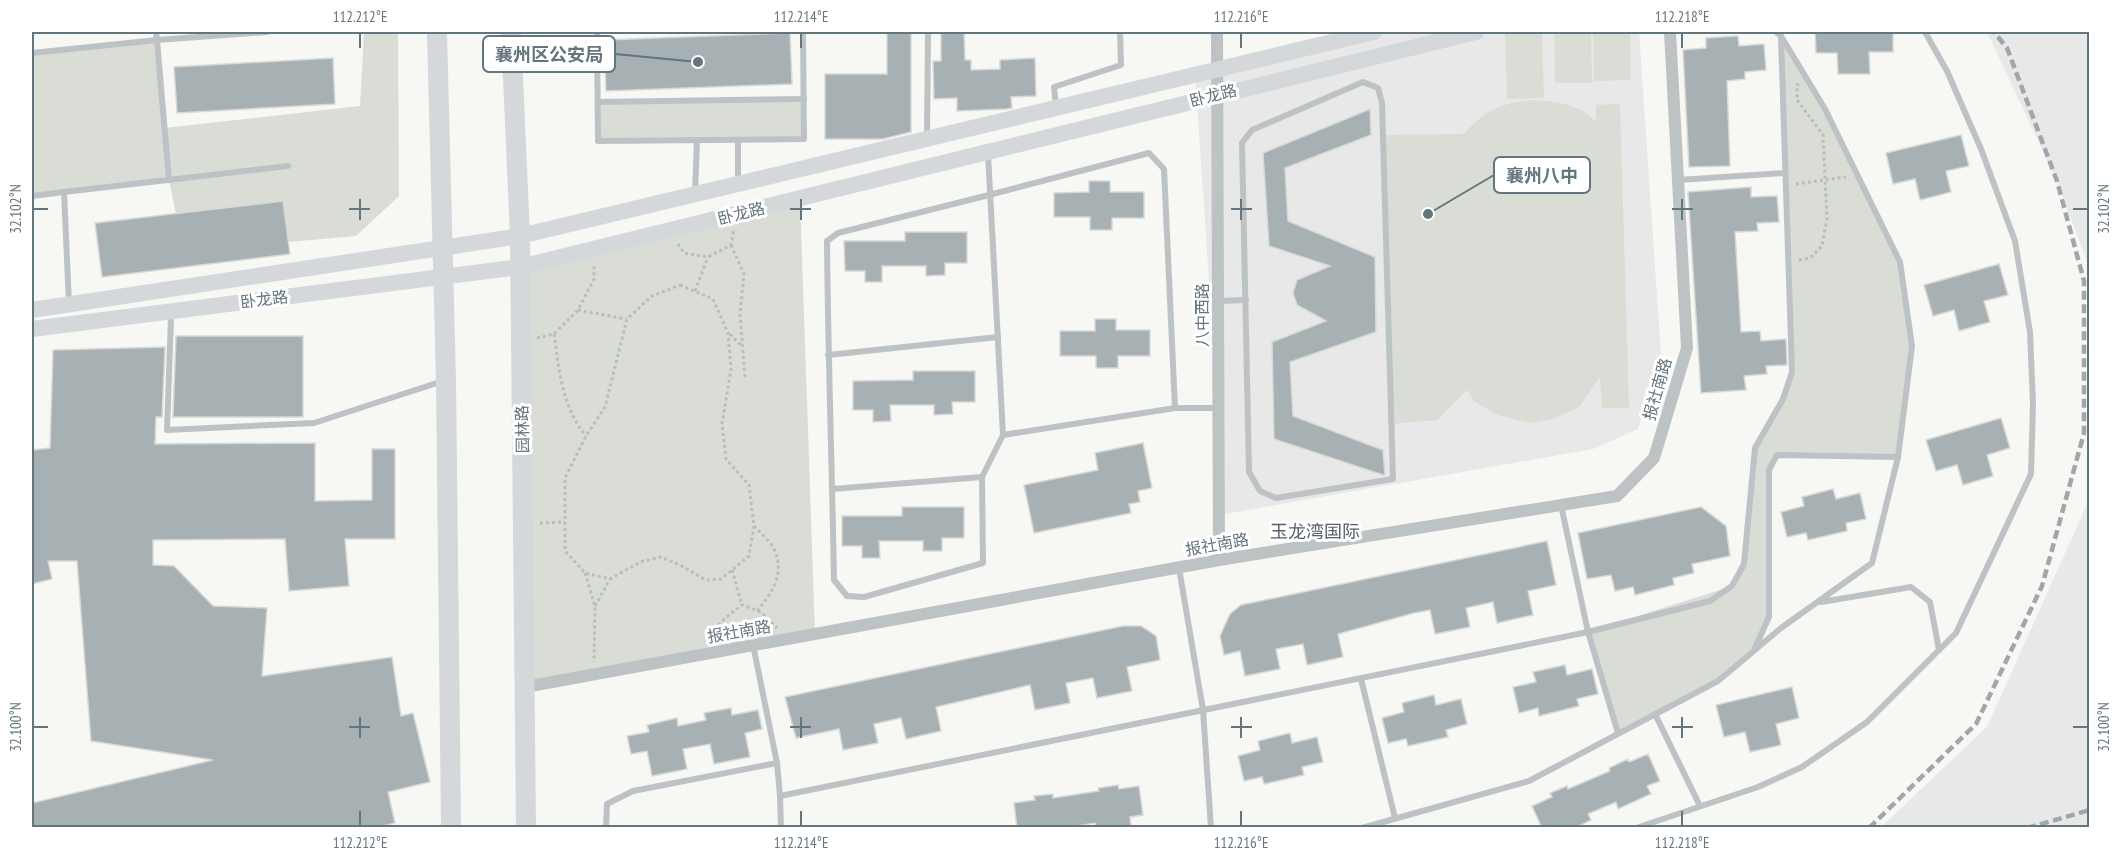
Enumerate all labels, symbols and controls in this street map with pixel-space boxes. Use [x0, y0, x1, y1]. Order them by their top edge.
text: 112.212°E [333, 7, 387, 26]
text: 112.214°E [774, 7, 828, 26]
text: 112.216°E [1214, 7, 1268, 26]
text: 112.218°E [1655, 7, 1709, 26]
callout: 襄州区公安局 [483, 36, 615, 72]
text: 襄州区公安局 [495, 43, 603, 66]
street label: 卧龙路 [1187, 79, 1239, 111]
callout: 襄州八中 [1494, 157, 1590, 193]
text: 襄州八中 [1506, 164, 1578, 187]
text: 32.102°N [6, 184, 25, 234]
text: 32.102°N [2094, 184, 2113, 234]
street label: 卧龙路 [715, 197, 767, 229]
street label: 八中西路 [1192, 283, 1212, 347]
street label: 卧龙路 [239, 286, 289, 312]
street label: 报社南路 [1639, 355, 1675, 423]
street label: 园林路 [512, 405, 532, 453]
district label: 玉龙湾国际 [1270, 520, 1360, 543]
street label: 报社南路 [1184, 529, 1250, 559]
street label: 报社南路 [706, 616, 772, 646]
text: 32.100°N [6, 702, 25, 752]
text: 32.100°N [2094, 702, 2113, 752]
text: 112.212°E [333, 833, 387, 852]
text: 112.214°E [774, 833, 828, 852]
text: 112.216°E [1214, 833, 1268, 852]
text: 112.218°E [1655, 833, 1709, 852]

